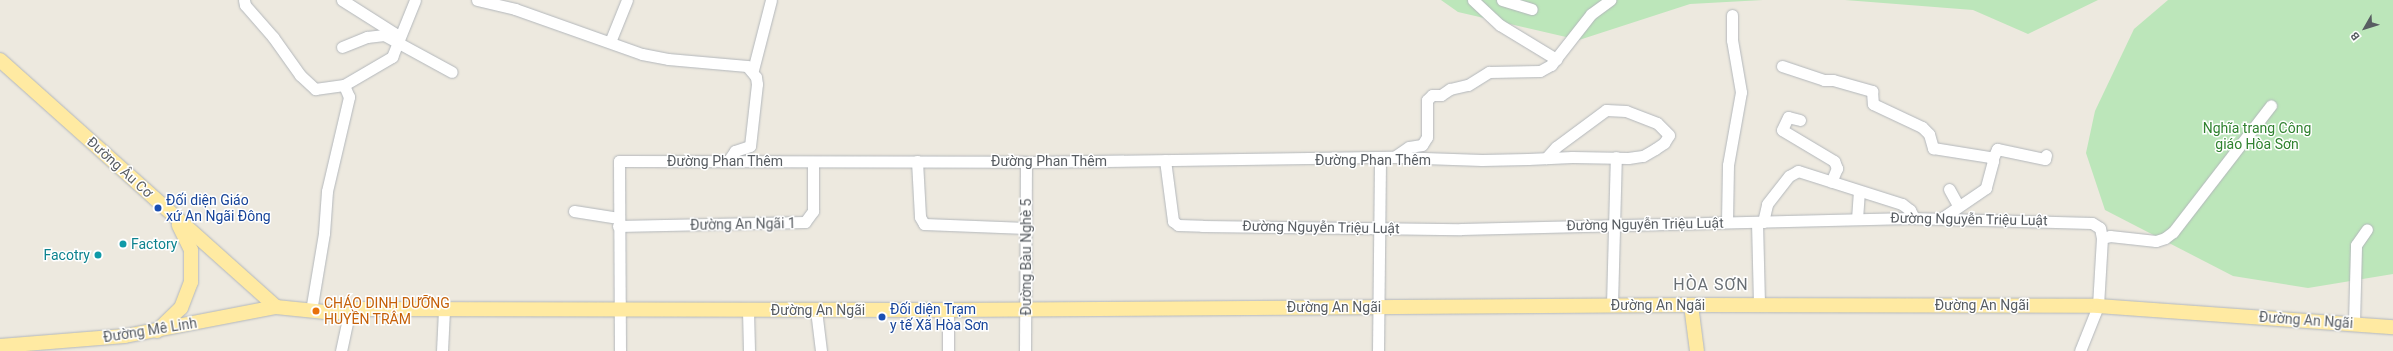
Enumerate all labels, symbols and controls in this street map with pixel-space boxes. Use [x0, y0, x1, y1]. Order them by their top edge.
north arrow [2345, 8, 2385, 48]
text: B [2348, 29, 2363, 43]
park label: Nghĩa trang Công giáo Hòa Sơn [2203, 120, 2311, 152]
street label: Đường Âu Cơ [84, 133, 156, 201]
street label: Đường Phan Thêm [1315, 152, 1431, 168]
street label: Đường Phan Thêm [667, 153, 783, 169]
street label: Đường Phan Thêm [991, 153, 1107, 169]
place label: Đối diện Giáo xứ An Ngãi Đông [166, 192, 271, 224]
street label: Đường Bàu Nghè 5 [1018, 199, 1034, 315]
marker: Đối diện Giáo xứ An Ngãi Đông [153, 203, 163, 213]
street label: Đường Nguyễn Triệu Luật [1890, 209, 2048, 229]
street label: Đường Nguyễn Triệu Luật [1566, 214, 1724, 234]
street label: Đường An Ngãi 1 [690, 215, 796, 233]
street label: Đường Nguyễn Triệu Luật [1242, 217, 1400, 237]
place label: Factory [131, 236, 177, 252]
marker: Factory [118, 239, 128, 249]
place label: Facotry [43, 247, 90, 263]
marker: Facotry [93, 250, 103, 260]
district label: HÒA SƠN [1673, 275, 1749, 295]
place label: CHÁO DINH DƯỠNG HUYỀN TRÂM [324, 295, 450, 328]
street label: Đường An Ngãi [1611, 297, 1705, 313]
street label: Đường An Ngãi [1935, 297, 2029, 313]
street label: Đường An Ngãi [1287, 299, 1381, 315]
place label: Đối diện Trạm y tế Xã Hòa Sơn [890, 301, 989, 334]
street label: Đường An Ngãi [771, 302, 865, 318]
marker: CHÁO DINH DƯỠNG HUYỀN TRÂM [311, 306, 321, 316]
street label: Đường An Ngãi [2258, 308, 2354, 332]
marker: Đối diện Trạm y tế Xã Hòa Sơn [877, 312, 887, 322]
street label: Đường Mê Linh [102, 314, 198, 346]

